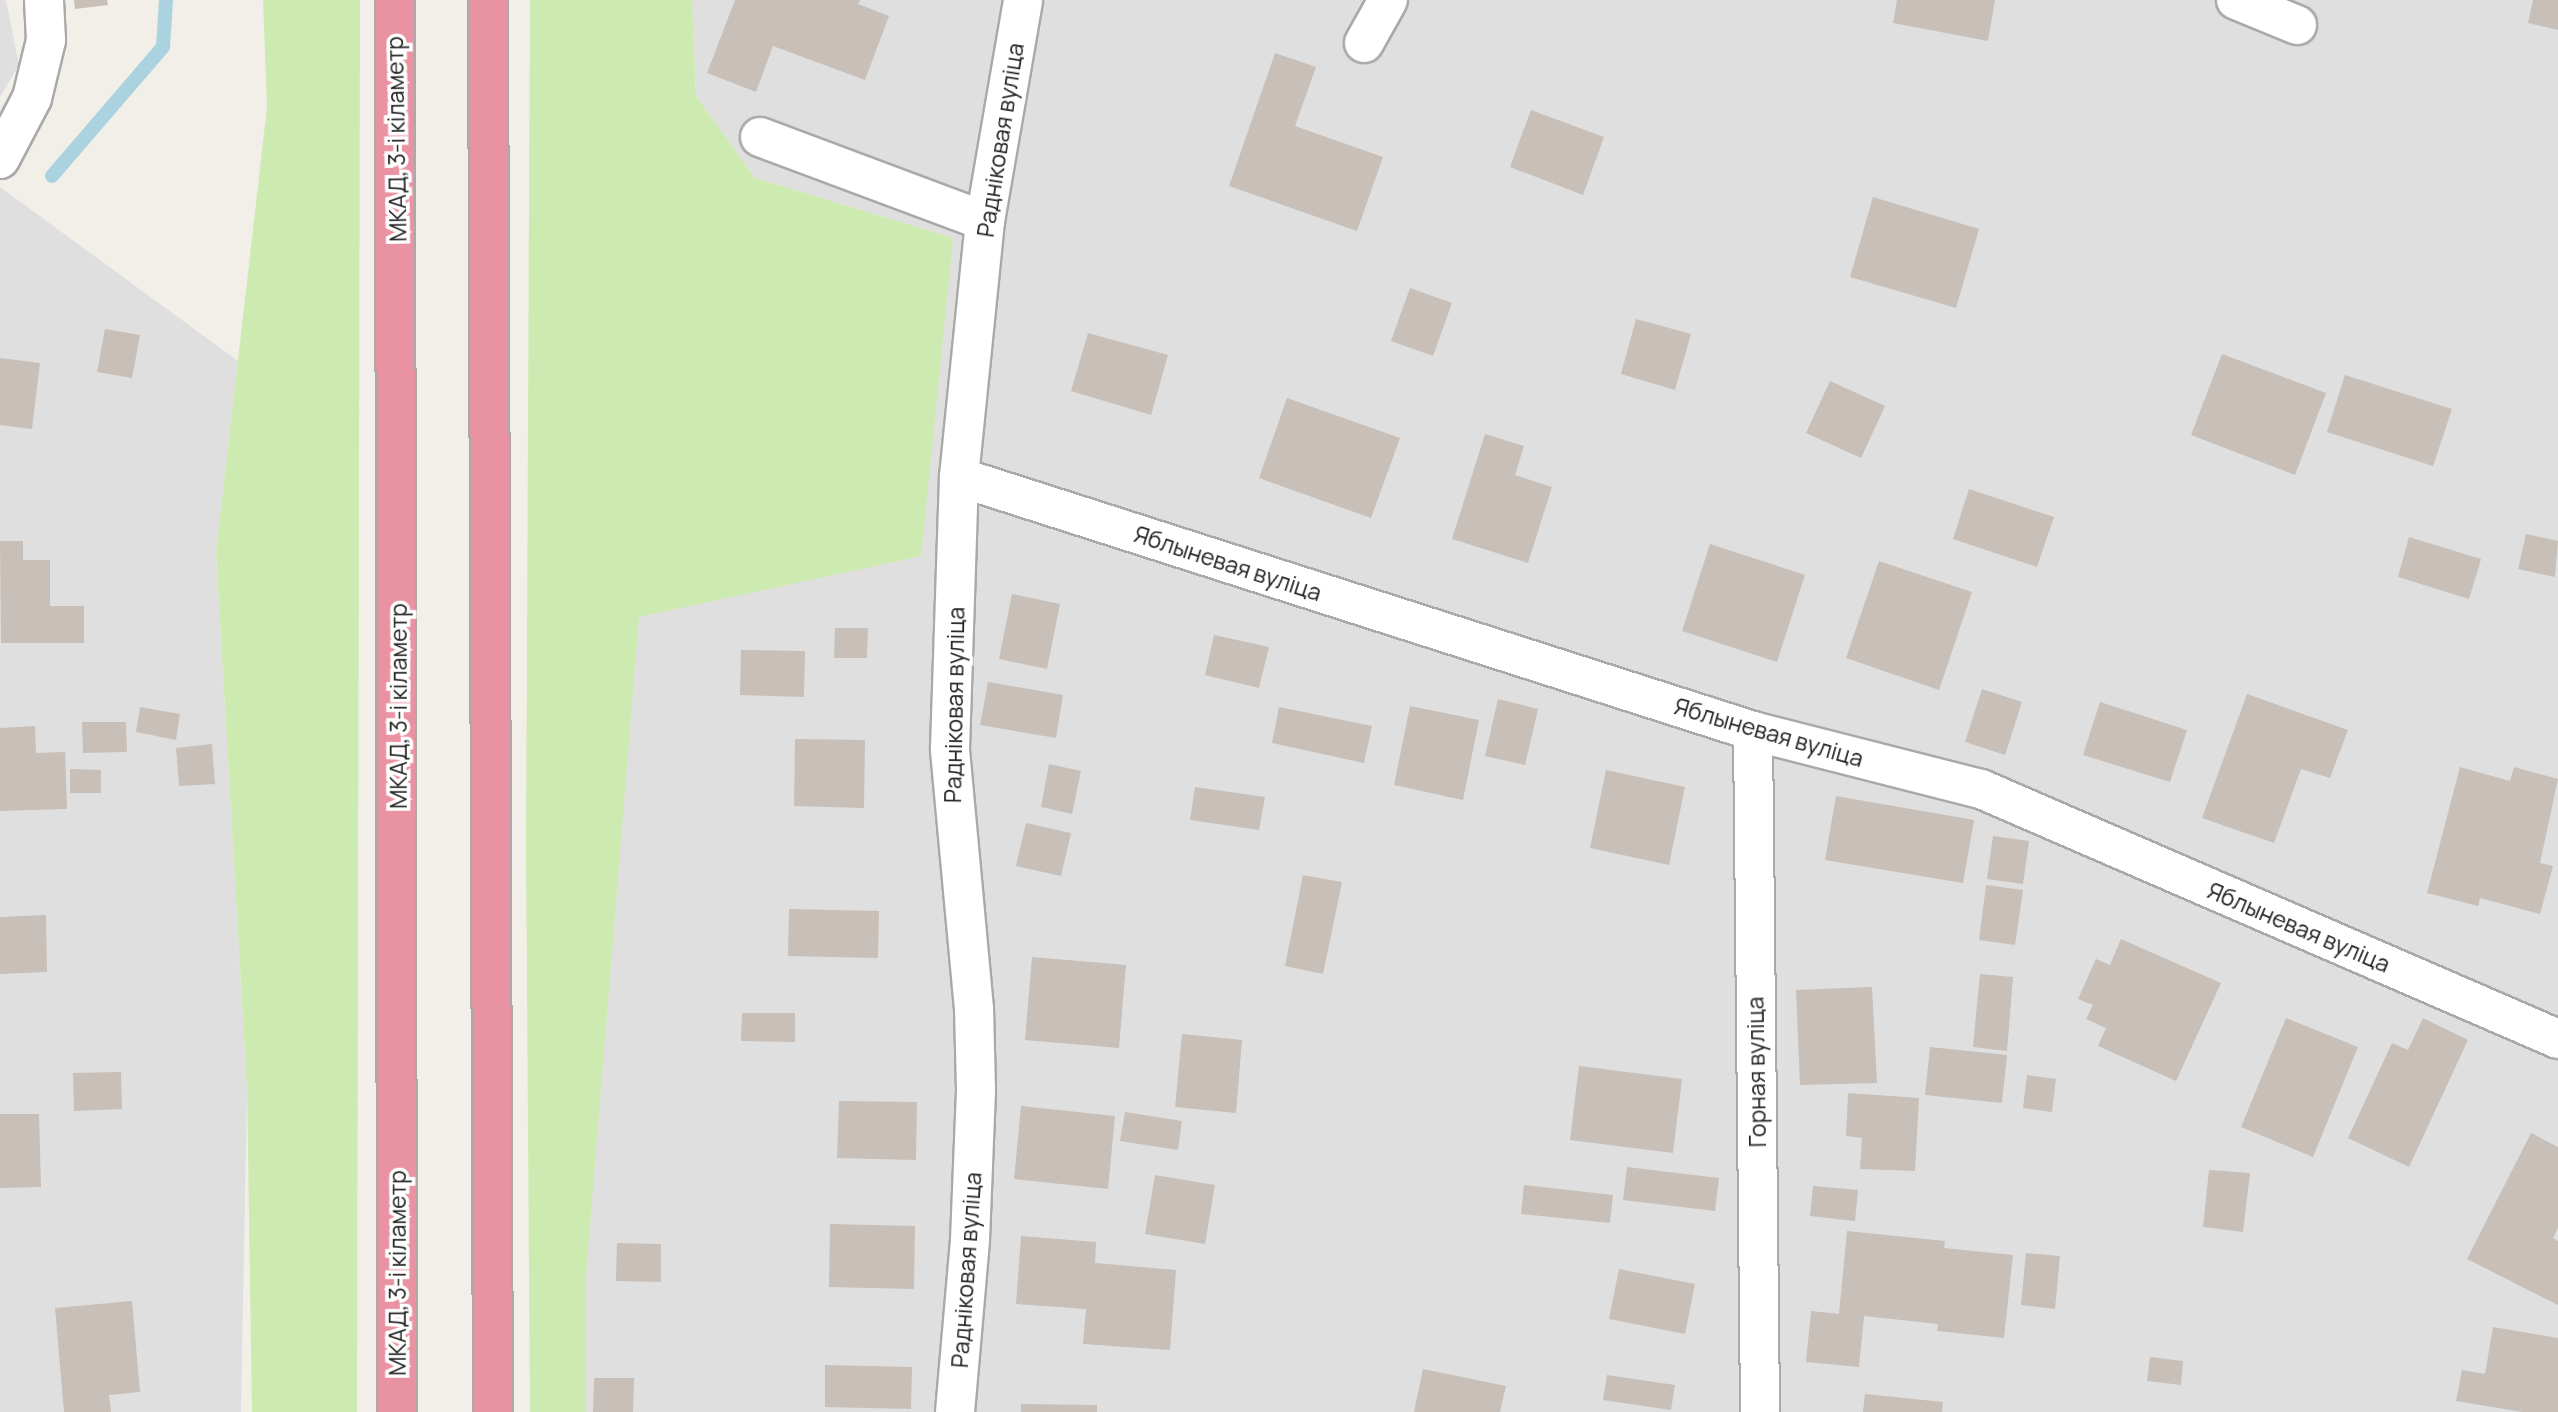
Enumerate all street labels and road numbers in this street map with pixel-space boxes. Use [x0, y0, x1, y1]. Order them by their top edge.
street label: МКАД, 3-і кіламетр [380, 36, 412, 242]
street label: Радніковая вуліца [971, 41, 1029, 239]
street label: Яблыневая вуліца [1131, 520, 1325, 606]
street label: МКАД, 3-і кіламетр [384, 603, 412, 809]
street label: Радніковая вуліца [938, 607, 970, 803]
street label: Яблыневая вуліца [1671, 692, 1867, 772]
street label: Яблыневая вуліца [2204, 876, 2394, 978]
street label: Горная вуліца [1741, 996, 1771, 1148]
street label: МКАД, 3-і кіламетр [383, 1170, 411, 1376]
street label: Радніковая вуліца [945, 1171, 987, 1369]

